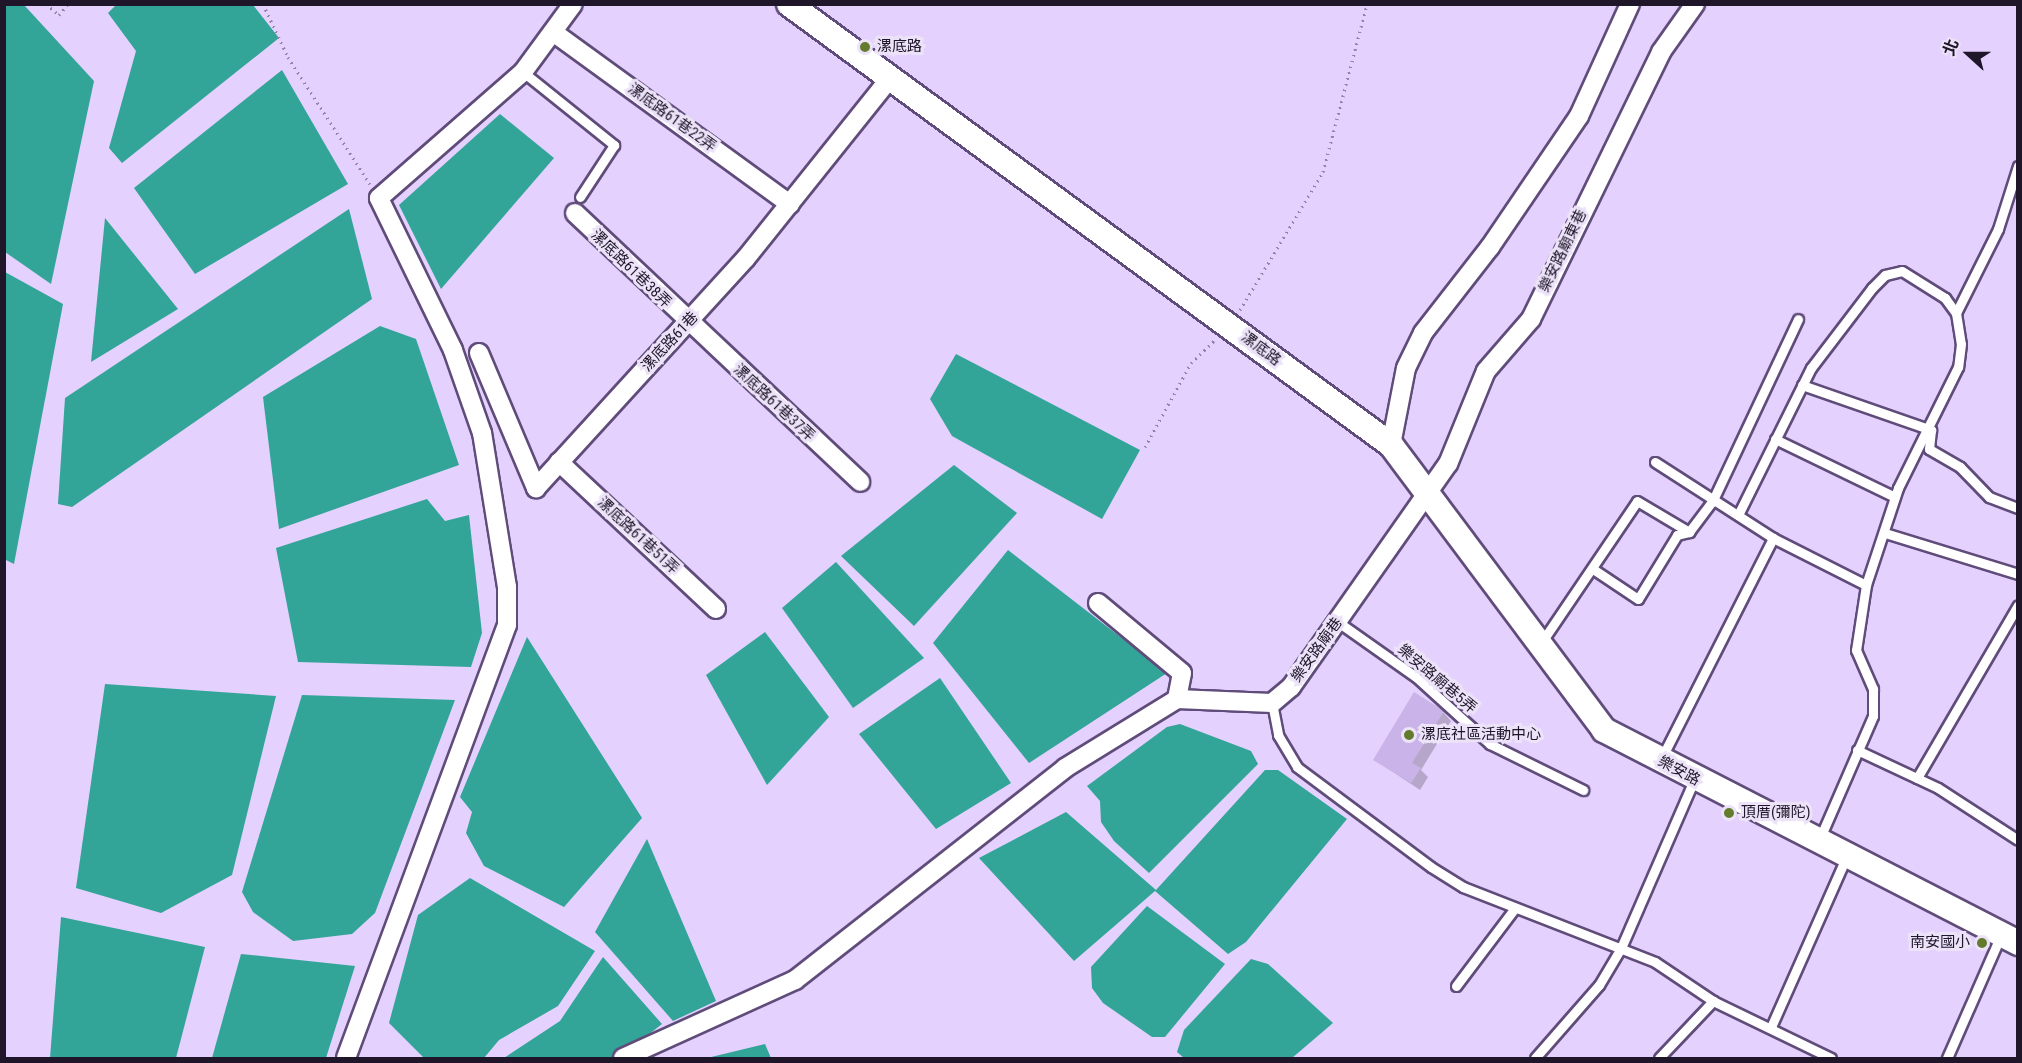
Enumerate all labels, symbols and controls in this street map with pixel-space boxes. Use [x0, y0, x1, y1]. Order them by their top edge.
north arrow [1938, 24, 1998, 84]
text: 北 [1939, 36, 1962, 58]
place label: 漯底路 [877, 38, 922, 56]
marker: 漯底路 [858, 40, 872, 54]
street label: 漯底路61巷22弄 [624, 80, 720, 156]
street label: 樂安路廟東巷 [1535, 207, 1591, 295]
street label: 漯底路61巷38弄 [587, 226, 675, 312]
street label: 漯底路61巷 [638, 309, 702, 375]
street label: 漯底路 [1238, 328, 1284, 370]
street label: 漯底路61巷37弄 [730, 361, 818, 445]
street label: 漯底路61巷51弄 [594, 494, 682, 578]
street label: 樂安路廟巷 [1288, 614, 1346, 686]
street label: 樂安路廟巷5弄 [1394, 641, 1480, 717]
place label: 漯底社區活動中心 [1421, 726, 1541, 744]
marker: 漯底社區活動中心 [1402, 728, 1416, 742]
street label: 樂安路 [1655, 752, 1703, 790]
place label: 頂厝(彌陀) [1741, 804, 1810, 822]
marker: 頂厝(彌陀) [1722, 806, 1736, 820]
place label: 南安國小 [1910, 934, 1970, 952]
marker: 南安國小 [1975, 936, 1989, 950]

